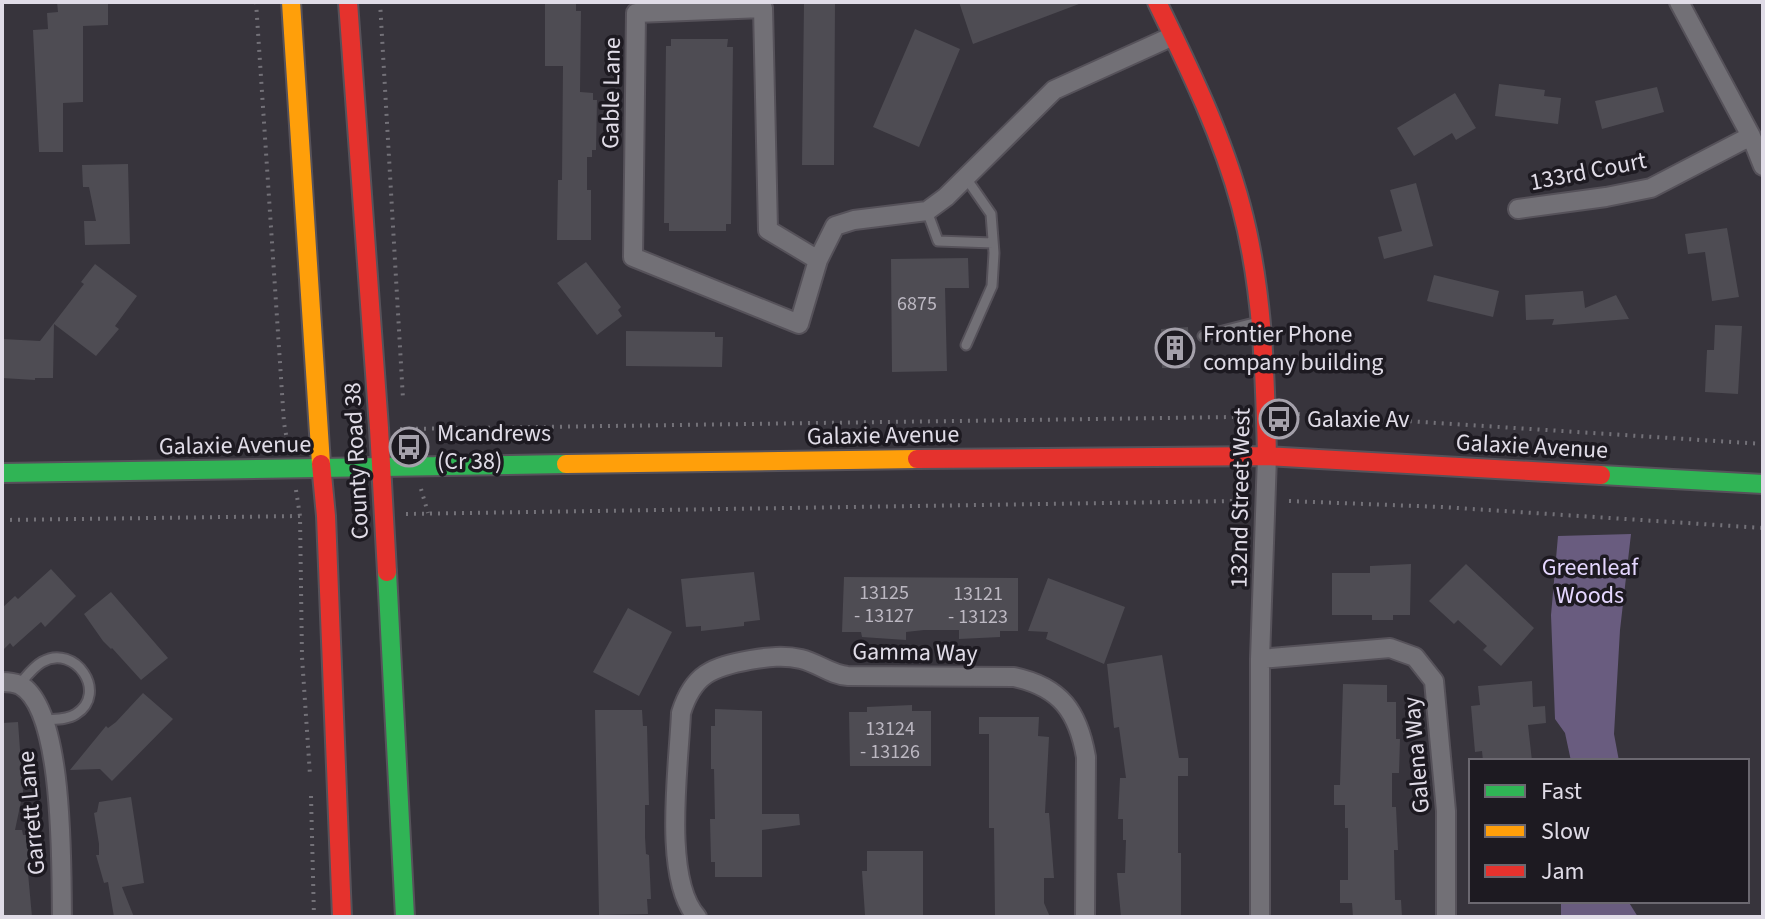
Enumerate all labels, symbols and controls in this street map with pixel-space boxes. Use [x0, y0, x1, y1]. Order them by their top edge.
street label: Gable Lane [593, 37, 630, 149]
street label: 133rd Court [1527, 143, 1649, 200]
house number: 6875 [897, 290, 937, 318]
place label: Frontier Phone company building [1203, 317, 1383, 380]
building icon: Frontier Phone company building [1154, 327, 1196, 369]
street label: County Road 38 [335, 382, 378, 540]
bus stop icon: Galaxie Av [1258, 398, 1300, 440]
place label: Galaxie Av [1307, 402, 1410, 437]
street label: 132nd Street West [1221, 408, 1260, 589]
place label: Mcandrews (Cr 38) [437, 416, 551, 479]
street label: Galaxie Avenue [807, 417, 960, 454]
street label: Galaxie Avenue [1455, 425, 1609, 468]
bus stop icon: Mcandrews (Cr 38) [388, 426, 430, 468]
street label: Galaxie Avenue [159, 427, 312, 464]
park label: Greenleaf Woods [1542, 550, 1639, 613]
house number: 13125 - 13127 [854, 579, 914, 630]
house number: 13121 - 13123 [948, 580, 1008, 631]
street label: Gamma Way [852, 634, 978, 671]
street label: Galena Way [1394, 695, 1439, 815]
house number: 13124 - 13126 [860, 715, 920, 766]
street label: Garrett Lane [9, 750, 54, 876]
legend [1469, 759, 1749, 903]
text: Fast [1541, 774, 1582, 809]
text: Slow [1541, 814, 1590, 849]
text: Jam [1541, 854, 1585, 889]

